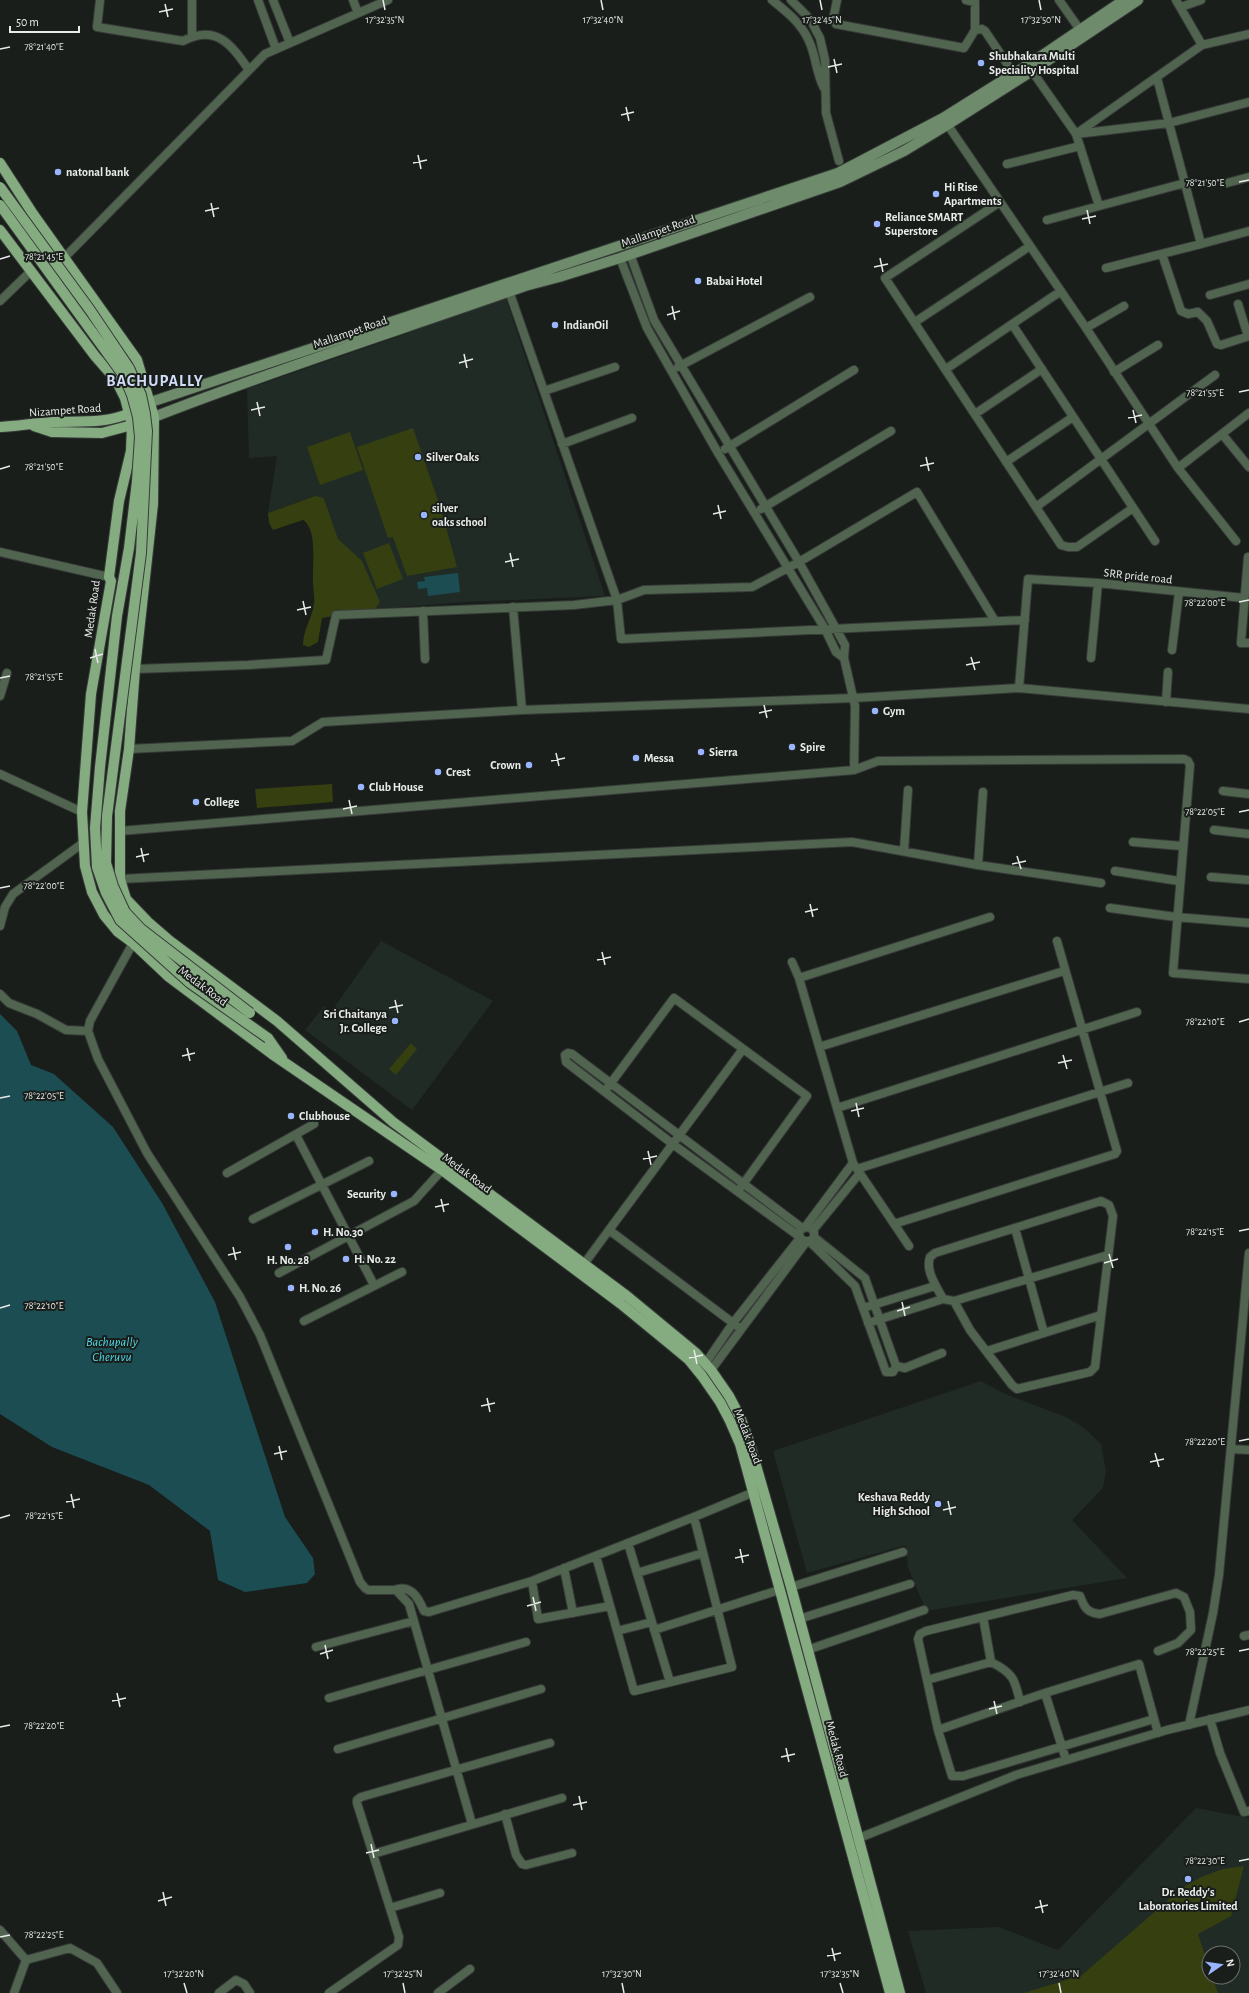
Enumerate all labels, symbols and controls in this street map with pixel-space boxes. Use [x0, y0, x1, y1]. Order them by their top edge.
scale bar [10, 8, 79, 34]
text: 17°32'35"N [366, 15, 404, 25]
text: 17°32'40"N [583, 15, 623, 25]
text: 17°32'45"N [802, 15, 842, 25]
text: 17°32'50"N [1021, 15, 1061, 25]
text: 50 m [16, 16, 39, 28]
text: 78°21'40"E [24, 42, 64, 52]
place label: Shubhakara Multi Speciality Hospital [989, 50, 1079, 77]
marker: Shubhakara Multi Speciality Hospital [976, 58, 986, 68]
place label: natonal bank [66, 166, 129, 178]
marker: natonal bank [53, 167, 63, 177]
text: 78°21'50"E [1186, 178, 1224, 188]
place label: Hi Rise Apartments [944, 181, 1002, 207]
marker: Hi Rise Apartments [931, 189, 941, 199]
place label: Reliance SMART Superstore [885, 211, 963, 237]
street label: Mallampet Road [620, 213, 696, 249]
marker: Reliance SMART Superstore [872, 219, 882, 229]
text: 78°21'45"E [25, 252, 63, 262]
place label: Babai Hotel [706, 275, 763, 287]
marker: Babai Hotel [693, 276, 703, 286]
street label: Mallampet Road [312, 314, 388, 350]
place label: IndianOil [563, 319, 608, 331]
marker: IndianOil [550, 320, 560, 330]
district label: BACHUPALLY [106, 373, 204, 389]
text: 78°21'55"E [1186, 388, 1224, 398]
street label: Nizampet Road [28, 401, 102, 419]
place label: Silver Oaks [426, 451, 479, 463]
marker: Silver Oaks [413, 452, 423, 462]
text: 78°21'50"E [25, 462, 63, 472]
place label: silver oaks school [432, 502, 487, 528]
marker: silver oaks school [419, 510, 429, 520]
street label: SRR pride road [1103, 566, 1173, 586]
street label: Medak Road [82, 580, 102, 638]
text: 78°22'00"E [1185, 598, 1226, 608]
text: 78°21'55"E [25, 672, 63, 682]
place label: Gym [883, 705, 905, 718]
marker: Gym [870, 706, 880, 716]
place label: Spire [800, 741, 826, 753]
marker: Spire [787, 742, 797, 752]
place label: Sierra [709, 746, 738, 758]
marker: Sierra [696, 747, 706, 757]
place label: Messa [644, 752, 674, 764]
marker: Messa [631, 753, 641, 763]
place label: Crown [490, 759, 521, 771]
marker: Crown [524, 760, 534, 770]
place label: Crest [446, 766, 471, 778]
marker: Crest [433, 767, 443, 777]
place label: Club House [369, 781, 424, 793]
marker: Club House [356, 782, 366, 792]
place label: College [204, 796, 240, 808]
marker: College [191, 797, 201, 807]
text: 78°22'05"E [1185, 807, 1225, 817]
text: 78°22'00"E [24, 881, 65, 891]
street label: Medak Road [176, 964, 230, 1008]
place label: Sri Chaitanya Jr. College [324, 1008, 387, 1034]
marker: Sri Chaitanya Jr. College [390, 1016, 400, 1026]
text: 78°22'10"E [1186, 1017, 1225, 1027]
text: 78°22'05"E [24, 1091, 64, 1101]
place label: Clubhouse [299, 1110, 350, 1122]
marker: Clubhouse [286, 1111, 296, 1121]
street label: Medak Road [440, 1151, 494, 1195]
place label: Security [347, 1188, 387, 1201]
marker: Security [389, 1189, 399, 1199]
place label: H. No.30 [323, 1226, 363, 1238]
marker: H. No.30 [310, 1227, 320, 1237]
text: 78°22'15"E [1186, 1227, 1224, 1237]
marker: H. No. 28 [283, 1242, 293, 1252]
place label: H. No. 22 [354, 1253, 396, 1265]
place label: H. No. 28 [267, 1254, 309, 1266]
marker: H. No. 22 [341, 1254, 351, 1264]
place label: H. No. 26 [299, 1282, 341, 1294]
marker: H. No. 26 [286, 1283, 296, 1293]
text: 78°22'10"E [25, 1301, 64, 1311]
water label: Bachupally Cheruvu [86, 1336, 139, 1364]
street label: Medak Road [732, 1407, 764, 1465]
text: 78°22'20"E [1185, 1437, 1225, 1447]
place label: Keshava Reddy High School [858, 1491, 931, 1517]
marker: Keshava Reddy High School [933, 1499, 943, 1509]
text: 78°22'15"E [25, 1511, 63, 1521]
text: 78°22'25"E [1186, 1647, 1225, 1657]
street label: Medak Road [824, 1720, 850, 1778]
text: 78°22'20"E [24, 1721, 64, 1731]
text: 78°22'30"E [1185, 1856, 1225, 1866]
marker: Dr. Reddy's Laboratories Limited [1183, 1874, 1193, 1884]
place label: Dr. Reddy's Laboratories Limited [1138, 1886, 1238, 1912]
text: 78°22'25"E [25, 1930, 64, 1940]
north arrow [1201, 1945, 1241, 1985]
text: N [1224, 1958, 1236, 1968]
text: 17°32'20"N [164, 1969, 204, 1979]
text: 17°32'25"N [383, 1969, 423, 1979]
text: 17°32'30"N [602, 1969, 642, 1979]
text: 17°32'35"N [821, 1969, 859, 1979]
text: 17°32'40"N [1039, 1969, 1079, 1979]

